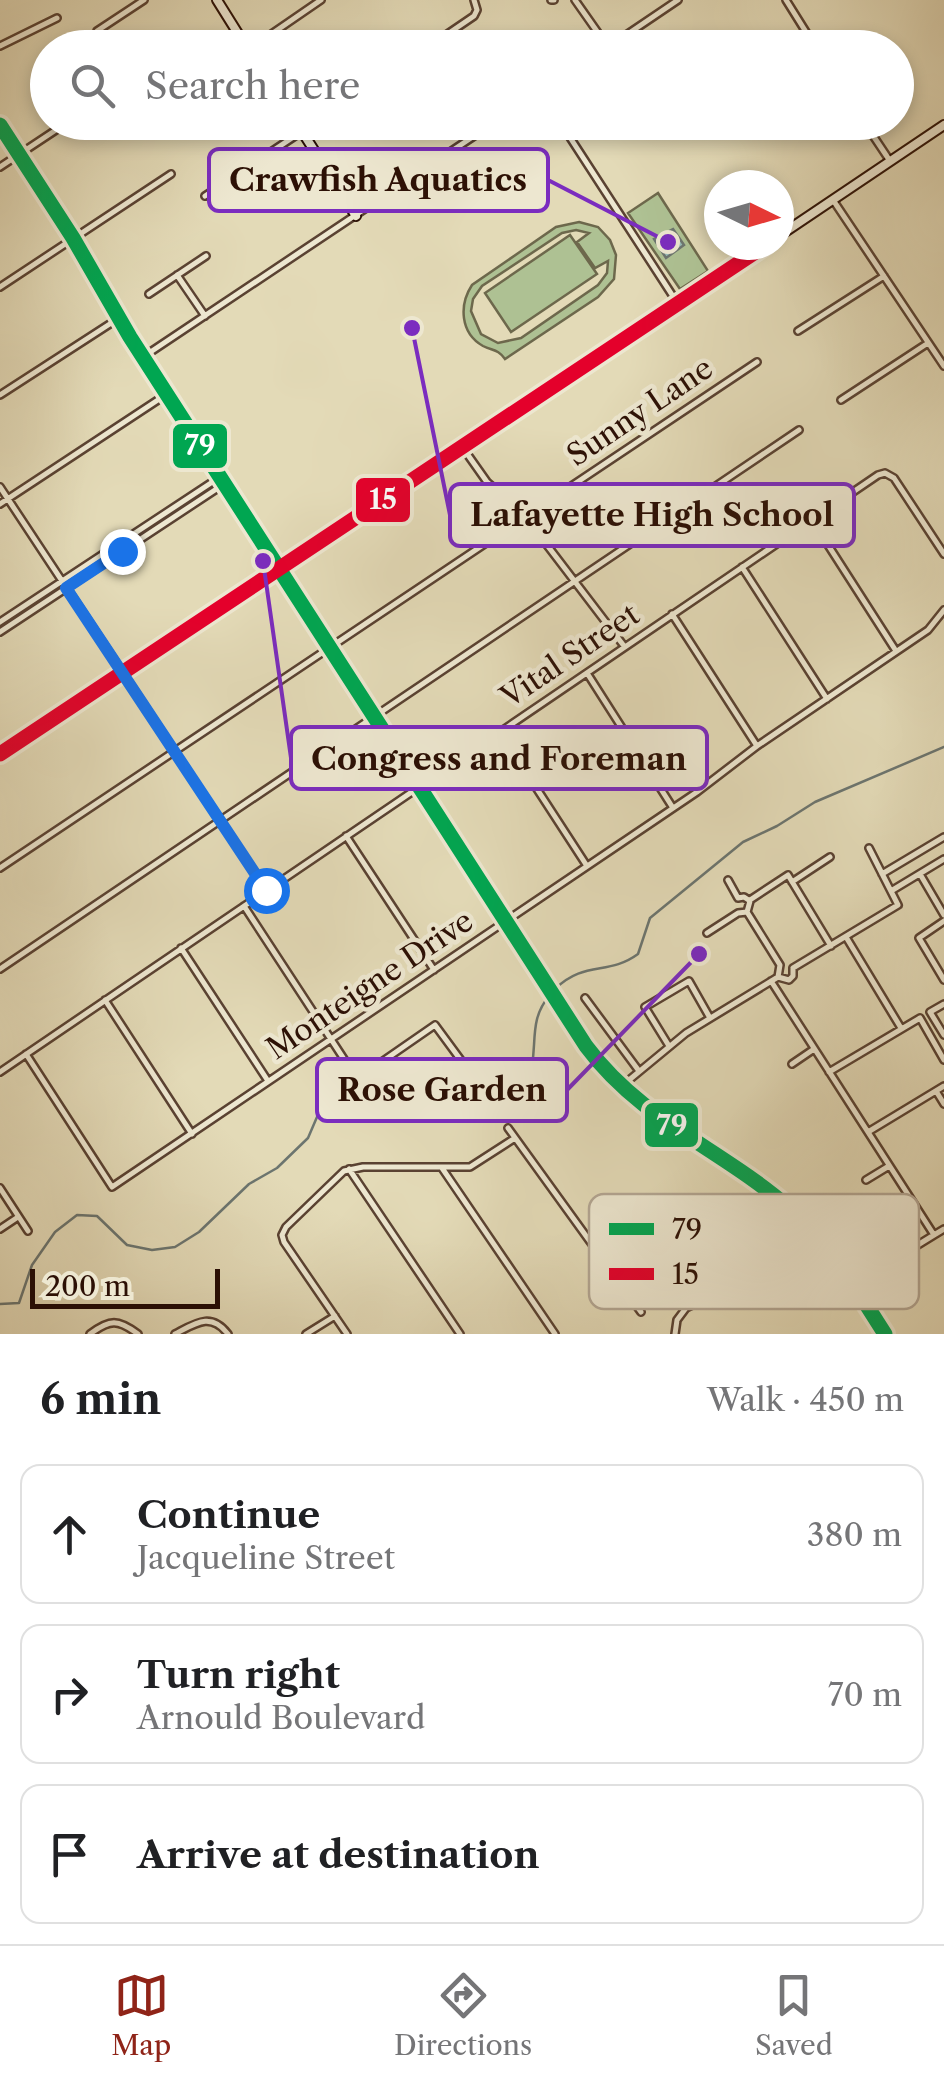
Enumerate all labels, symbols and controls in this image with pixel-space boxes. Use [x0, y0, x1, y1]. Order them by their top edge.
search box [30, 30, 914, 140]
icon: search [65, 58, 120, 113]
text: Search here [145, 62, 360, 109]
callout: Crawfish Aquatics [209, 149, 548, 211]
text: Crawfish Aquatics [229, 160, 527, 199]
north arrow [704, 170, 794, 260]
street label: Sunny Lane [560, 349, 720, 474]
line badge: 79 [171, 422, 229, 470]
text: 79 [184, 428, 216, 462]
line badge: 15 [354, 476, 412, 524]
text: 15 [369, 482, 397, 516]
callout: Lafayette High School [450, 484, 854, 546]
text: Lafayette High School [470, 495, 834, 534]
route end [100, 529, 146, 575]
street label: Vital Street [493, 596, 646, 716]
callout: Congress and Foreman [291, 727, 707, 789]
text: Congress and Foreman [311, 739, 687, 778]
route start [244, 868, 290, 914]
street label: Monteigne Drive [260, 902, 480, 1067]
callout: Rose Garden [317, 1059, 567, 1121]
text: Rose Garden [337, 1070, 547, 1109]
line badge: 79 [643, 1101, 700, 1149]
text: 79 [656, 1108, 688, 1142]
legend [589, 1194, 919, 1309]
text: 79 [672, 1212, 702, 1246]
text: 15 [672, 1257, 699, 1291]
scale bar [30, 1264, 220, 1308]
text: 200 m [45, 1269, 130, 1303]
text: 6 min [40, 1373, 161, 1425]
text: Walk · 450 m [707, 1380, 904, 1419]
text: Continue [137, 1491, 320, 1538]
icon: ahead [42, 1507, 97, 1562]
text: 380 m [807, 1515, 902, 1554]
text: Jacqueline Street [137, 1538, 395, 1577]
text: Turn right [137, 1651, 340, 1698]
icon: right [42, 1667, 97, 1722]
text: 70 m [828, 1675, 902, 1714]
text: Arnould Boulevard [137, 1698, 425, 1737]
icon: arrive [42, 1827, 97, 1882]
text: Arrive at destination [137, 1831, 540, 1878]
tab: Map [111, 1968, 171, 2062]
tab: Directions [394, 1968, 532, 2062]
tab: Saved [755, 1968, 833, 2062]

